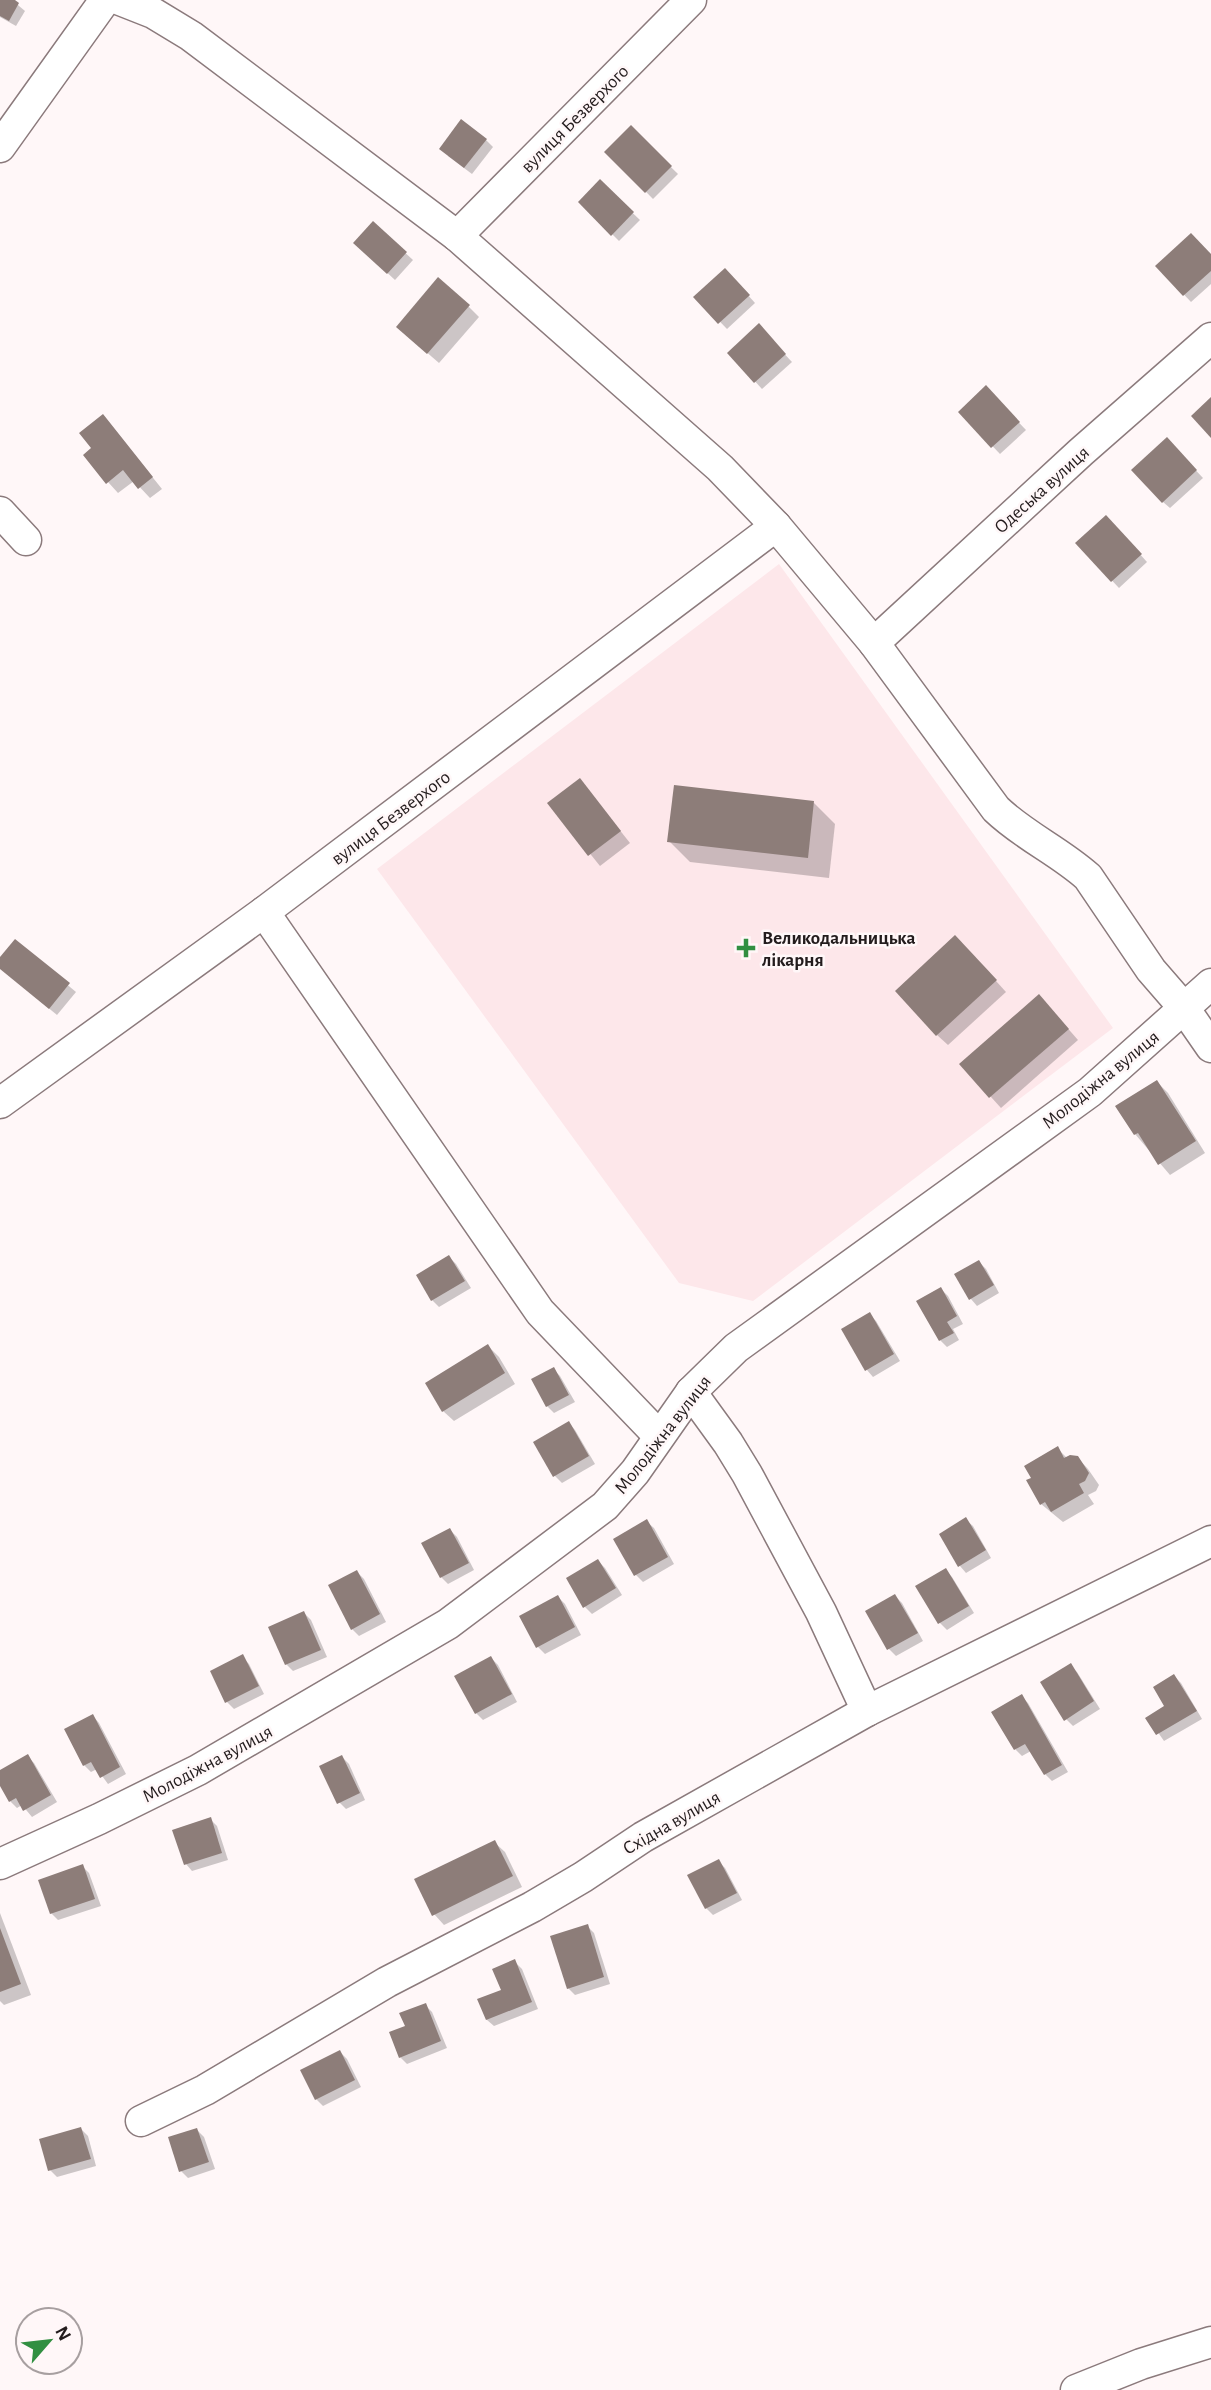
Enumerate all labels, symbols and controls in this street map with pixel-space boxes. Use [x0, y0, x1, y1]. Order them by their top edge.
street label: вулиця Безверхого [518, 62, 633, 177]
street label: Одеська вулиця [991, 443, 1093, 537]
street label: вулиця Безверхого [328, 767, 454, 869]
place label: Великодальницька лікарня [762, 929, 915, 970]
marker: Великодальницька лікарня [736, 938, 756, 958]
street label: Молодіжна вулиця [1039, 1027, 1163, 1133]
street label: Молодіжна вулиця [611, 1372, 715, 1498]
street label: Молодіжна вулиця [140, 1722, 276, 1807]
street label: Східна вулиця [620, 1788, 724, 1859]
north arrow [14, 2306, 84, 2376]
text: N [51, 2323, 74, 2344]

